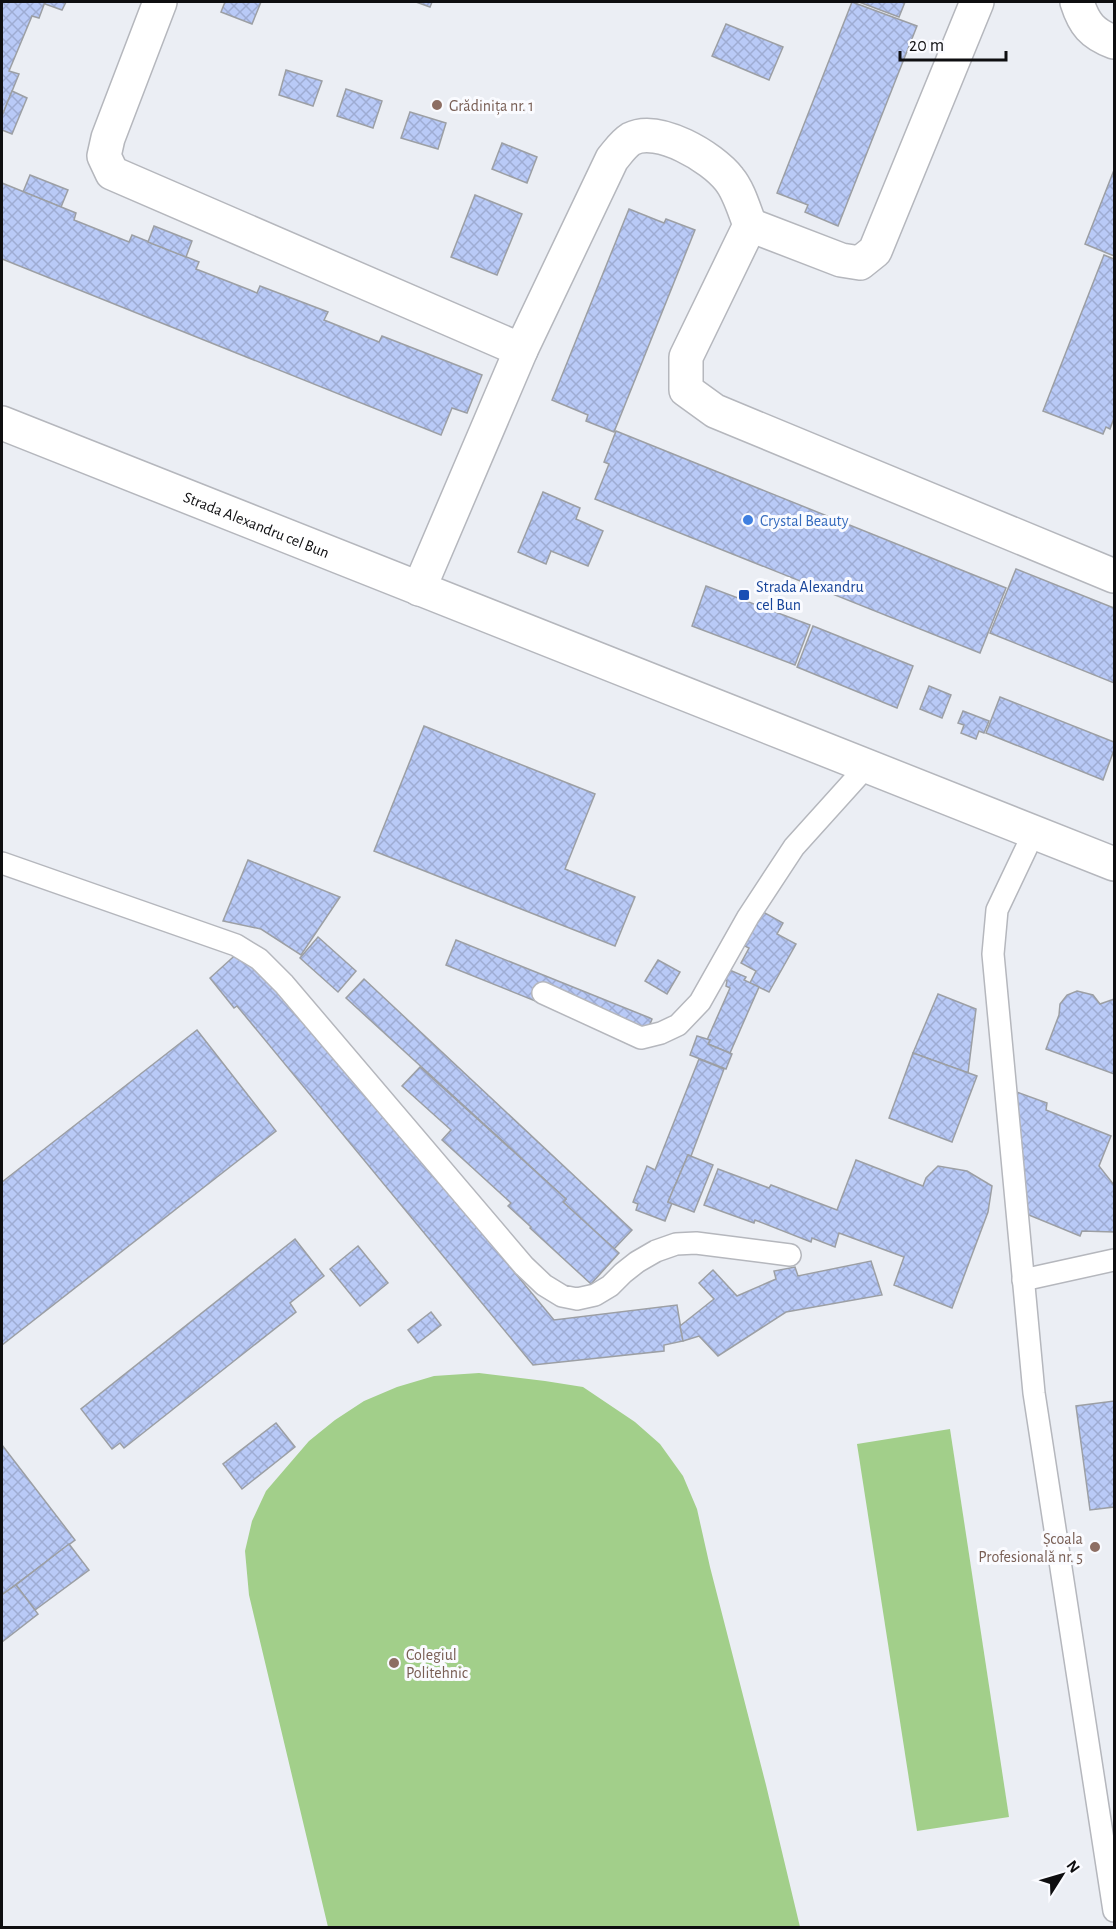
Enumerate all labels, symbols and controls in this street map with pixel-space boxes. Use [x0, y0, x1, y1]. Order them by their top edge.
scale bar [900, 24, 1006, 62]
text: 20 m [909, 37, 944, 55]
marker: Grădinița nr. 1 [430, 98, 444, 112]
place label: Grădinița nr. 1 [449, 98, 534, 116]
street label: Strada Alexandru cel Bun [181, 489, 332, 561]
marker: Crystal Beauty [741, 513, 755, 527]
place label: Crystal Beauty [760, 513, 849, 530]
place label: Strada Alexandru cel Bun [756, 579, 864, 613]
marker: Strada Alexandru cel Bun [737, 588, 751, 602]
place label: Școala Profesională nr. 5 [978, 1531, 1083, 1565]
marker: Școala Profesională nr. 5 [1088, 1540, 1102, 1554]
place label: Colegiul Politehnic [406, 1647, 468, 1681]
marker: Colegiul Politehnic [387, 1656, 401, 1670]
north arrow [1032, 1845, 1092, 1905]
text: N [1063, 1857, 1083, 1876]

